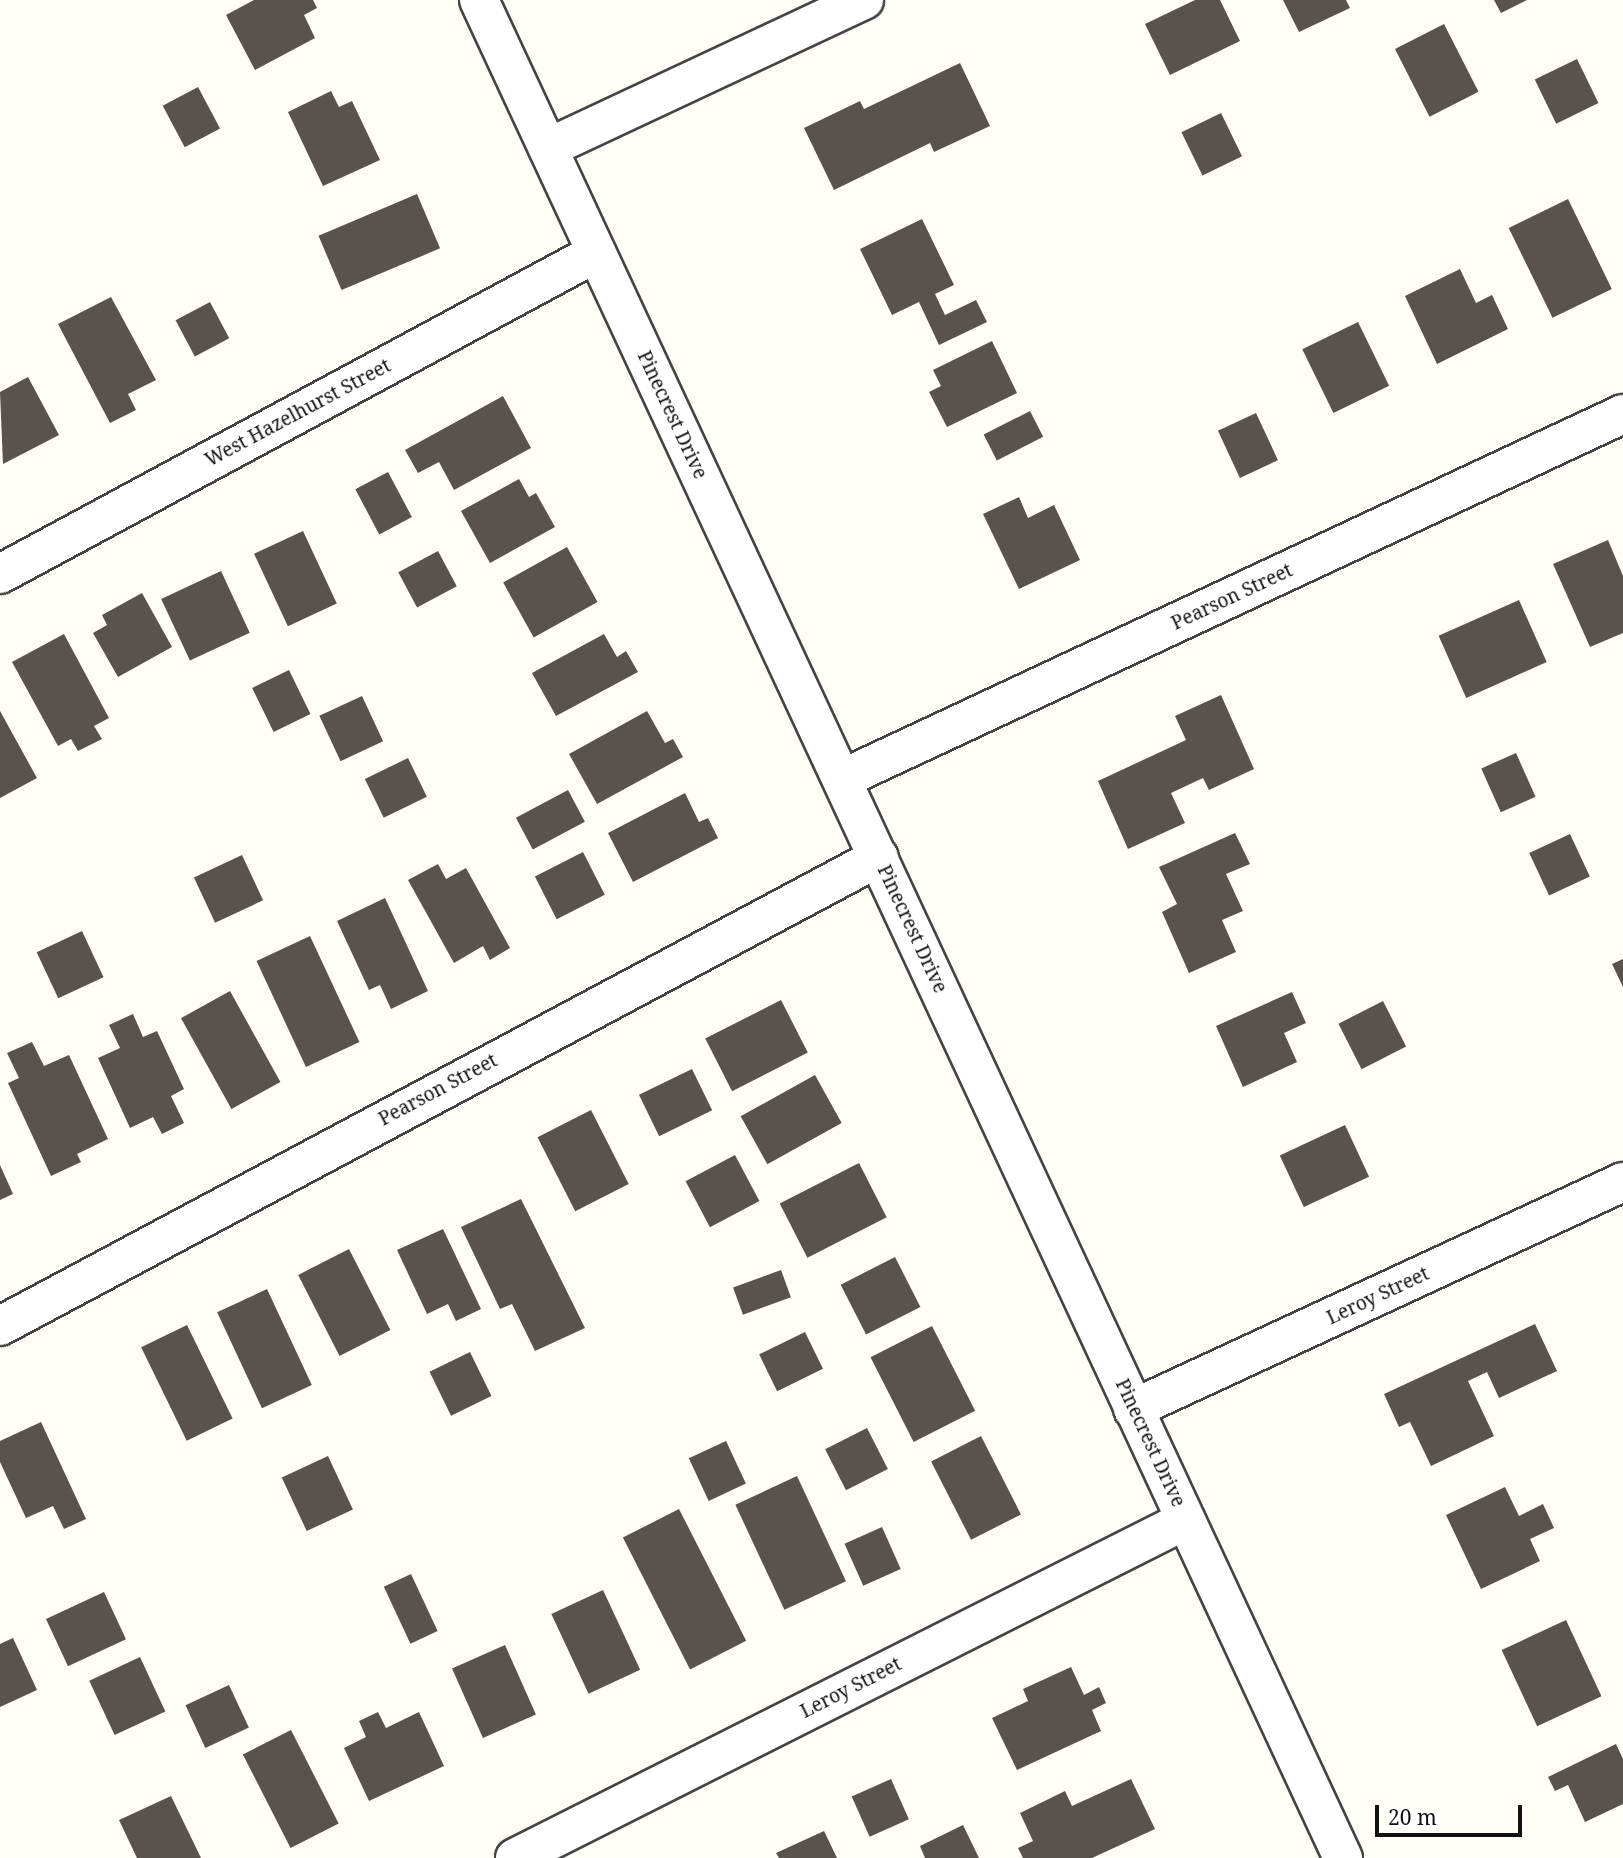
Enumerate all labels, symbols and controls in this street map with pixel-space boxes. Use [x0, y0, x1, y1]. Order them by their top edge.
street label: Pinecrest Drive [632, 347, 712, 483]
street label: West Hazelhurst Street [201, 354, 395, 472]
street label: Pearson Street [1168, 559, 1296, 635]
street label: Pinecrest Drive [872, 861, 952, 997]
street label: Pearson Street [375, 1049, 501, 1131]
street label: Leroy Street [1323, 1262, 1433, 1330]
street label: Pinecrest Drive [1110, 1375, 1190, 1511]
street label: Leroy Street [797, 1653, 905, 1723]
scale bar [1378, 1792, 1525, 1836]
text: 20 m [1388, 1803, 1437, 1831]

